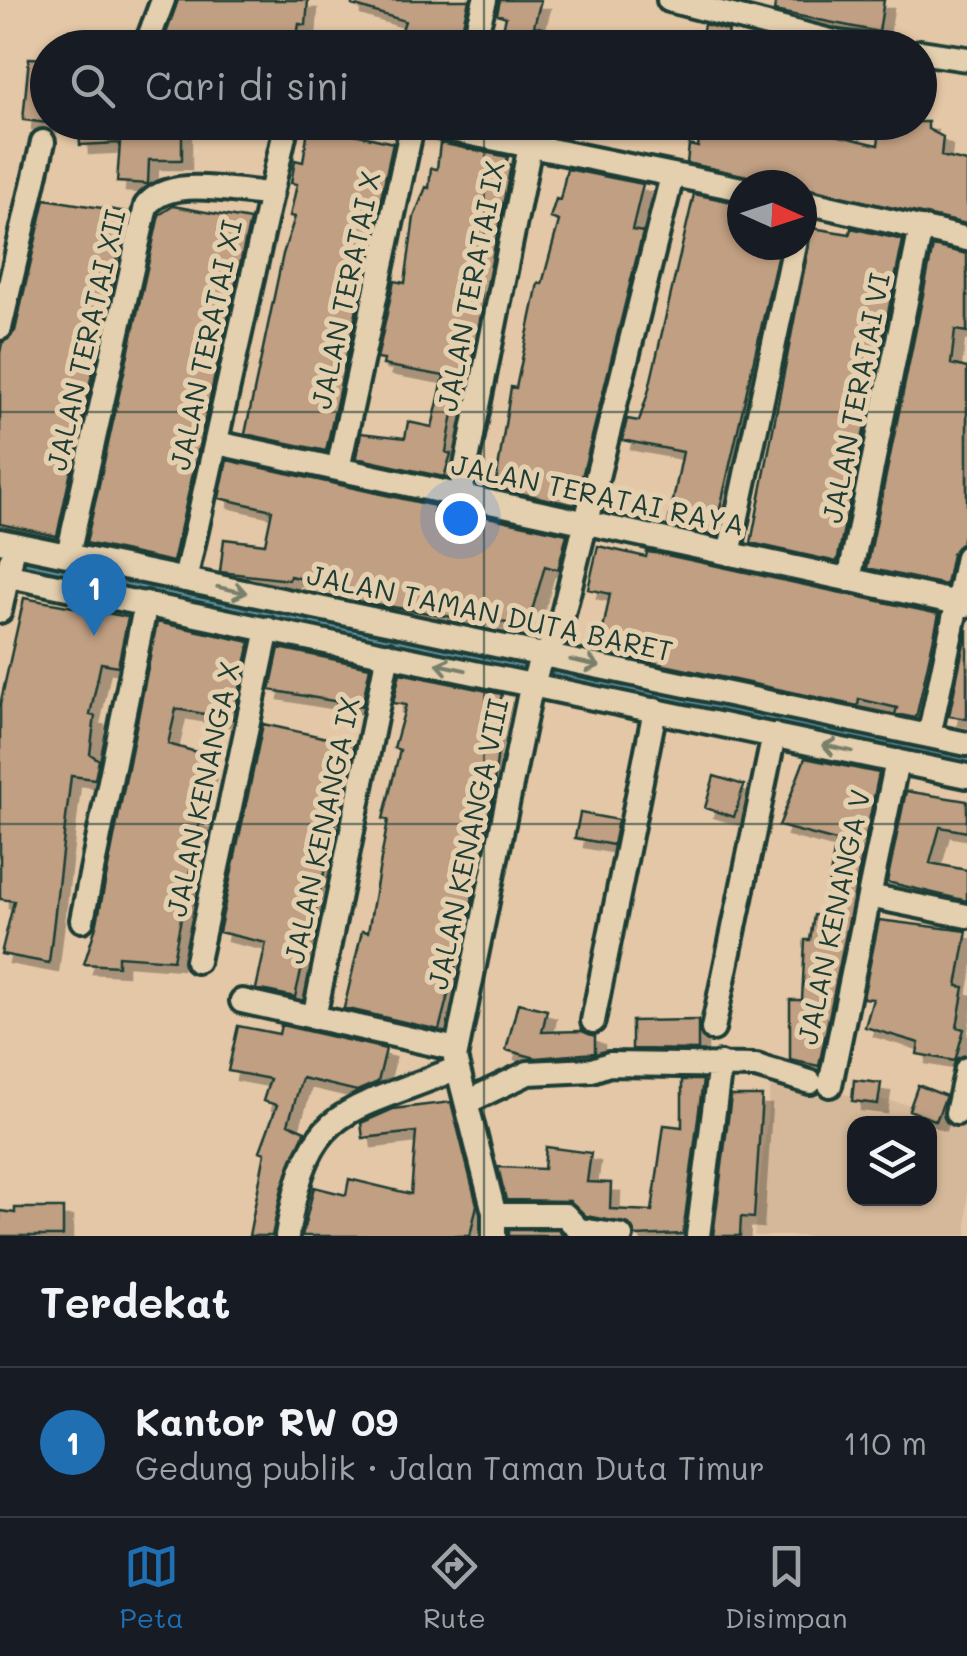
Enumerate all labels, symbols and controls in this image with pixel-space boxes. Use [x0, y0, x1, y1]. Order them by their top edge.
search box [30, 30, 937, 140]
icon: search [65, 58, 120, 113]
text: Cari di sini [145, 60, 349, 110]
street label: JALAN TERATAI IX [428, 157, 512, 414]
street label: JALAN TERATAI X [302, 168, 388, 412]
north arrow [727, 170, 817, 260]
street label: JALAN TERATAI XII [37, 206, 133, 474]
street label: JALAN TERATAI XI [161, 217, 249, 473]
street label: JALAN TERATAI VI [813, 270, 897, 526]
street label: JALAN TERATAI RAYA [448, 445, 748, 543]
your location [435, 493, 486, 544]
pin: 1 [62, 554, 126, 636]
street label: JALAN TAMAN DUTA BARET [304, 556, 676, 668]
one-way arrow [216, 581, 248, 600]
one-way arrow [568, 655, 600, 674]
one-way arrow [436, 657, 468, 676]
street label: JALAN KENANGA X [157, 658, 247, 920]
street label: JALAN KENANGA IX [275, 693, 367, 967]
street label: JALAN KENANGA VIII [419, 695, 515, 992]
one-way arrow [822, 738, 854, 757]
street label: JALAN KENANGA V [788, 786, 878, 1047]
map controls [847, 1116, 937, 1206]
button: layers [847, 1116, 937, 1206]
text: Terdekat [40, 1274, 230, 1329]
text: Kantor RW 09 [135, 1396, 398, 1446]
text: 1 [65, 1421, 80, 1463]
text: 110 m [843, 1421, 927, 1463]
text: Gedung publik · Jalan Taman Duta Timur [135, 1446, 765, 1488]
tab: Peta [120, 1539, 184, 1635]
tab: Rute [423, 1539, 486, 1635]
tab: Disimpan [725, 1539, 847, 1635]

